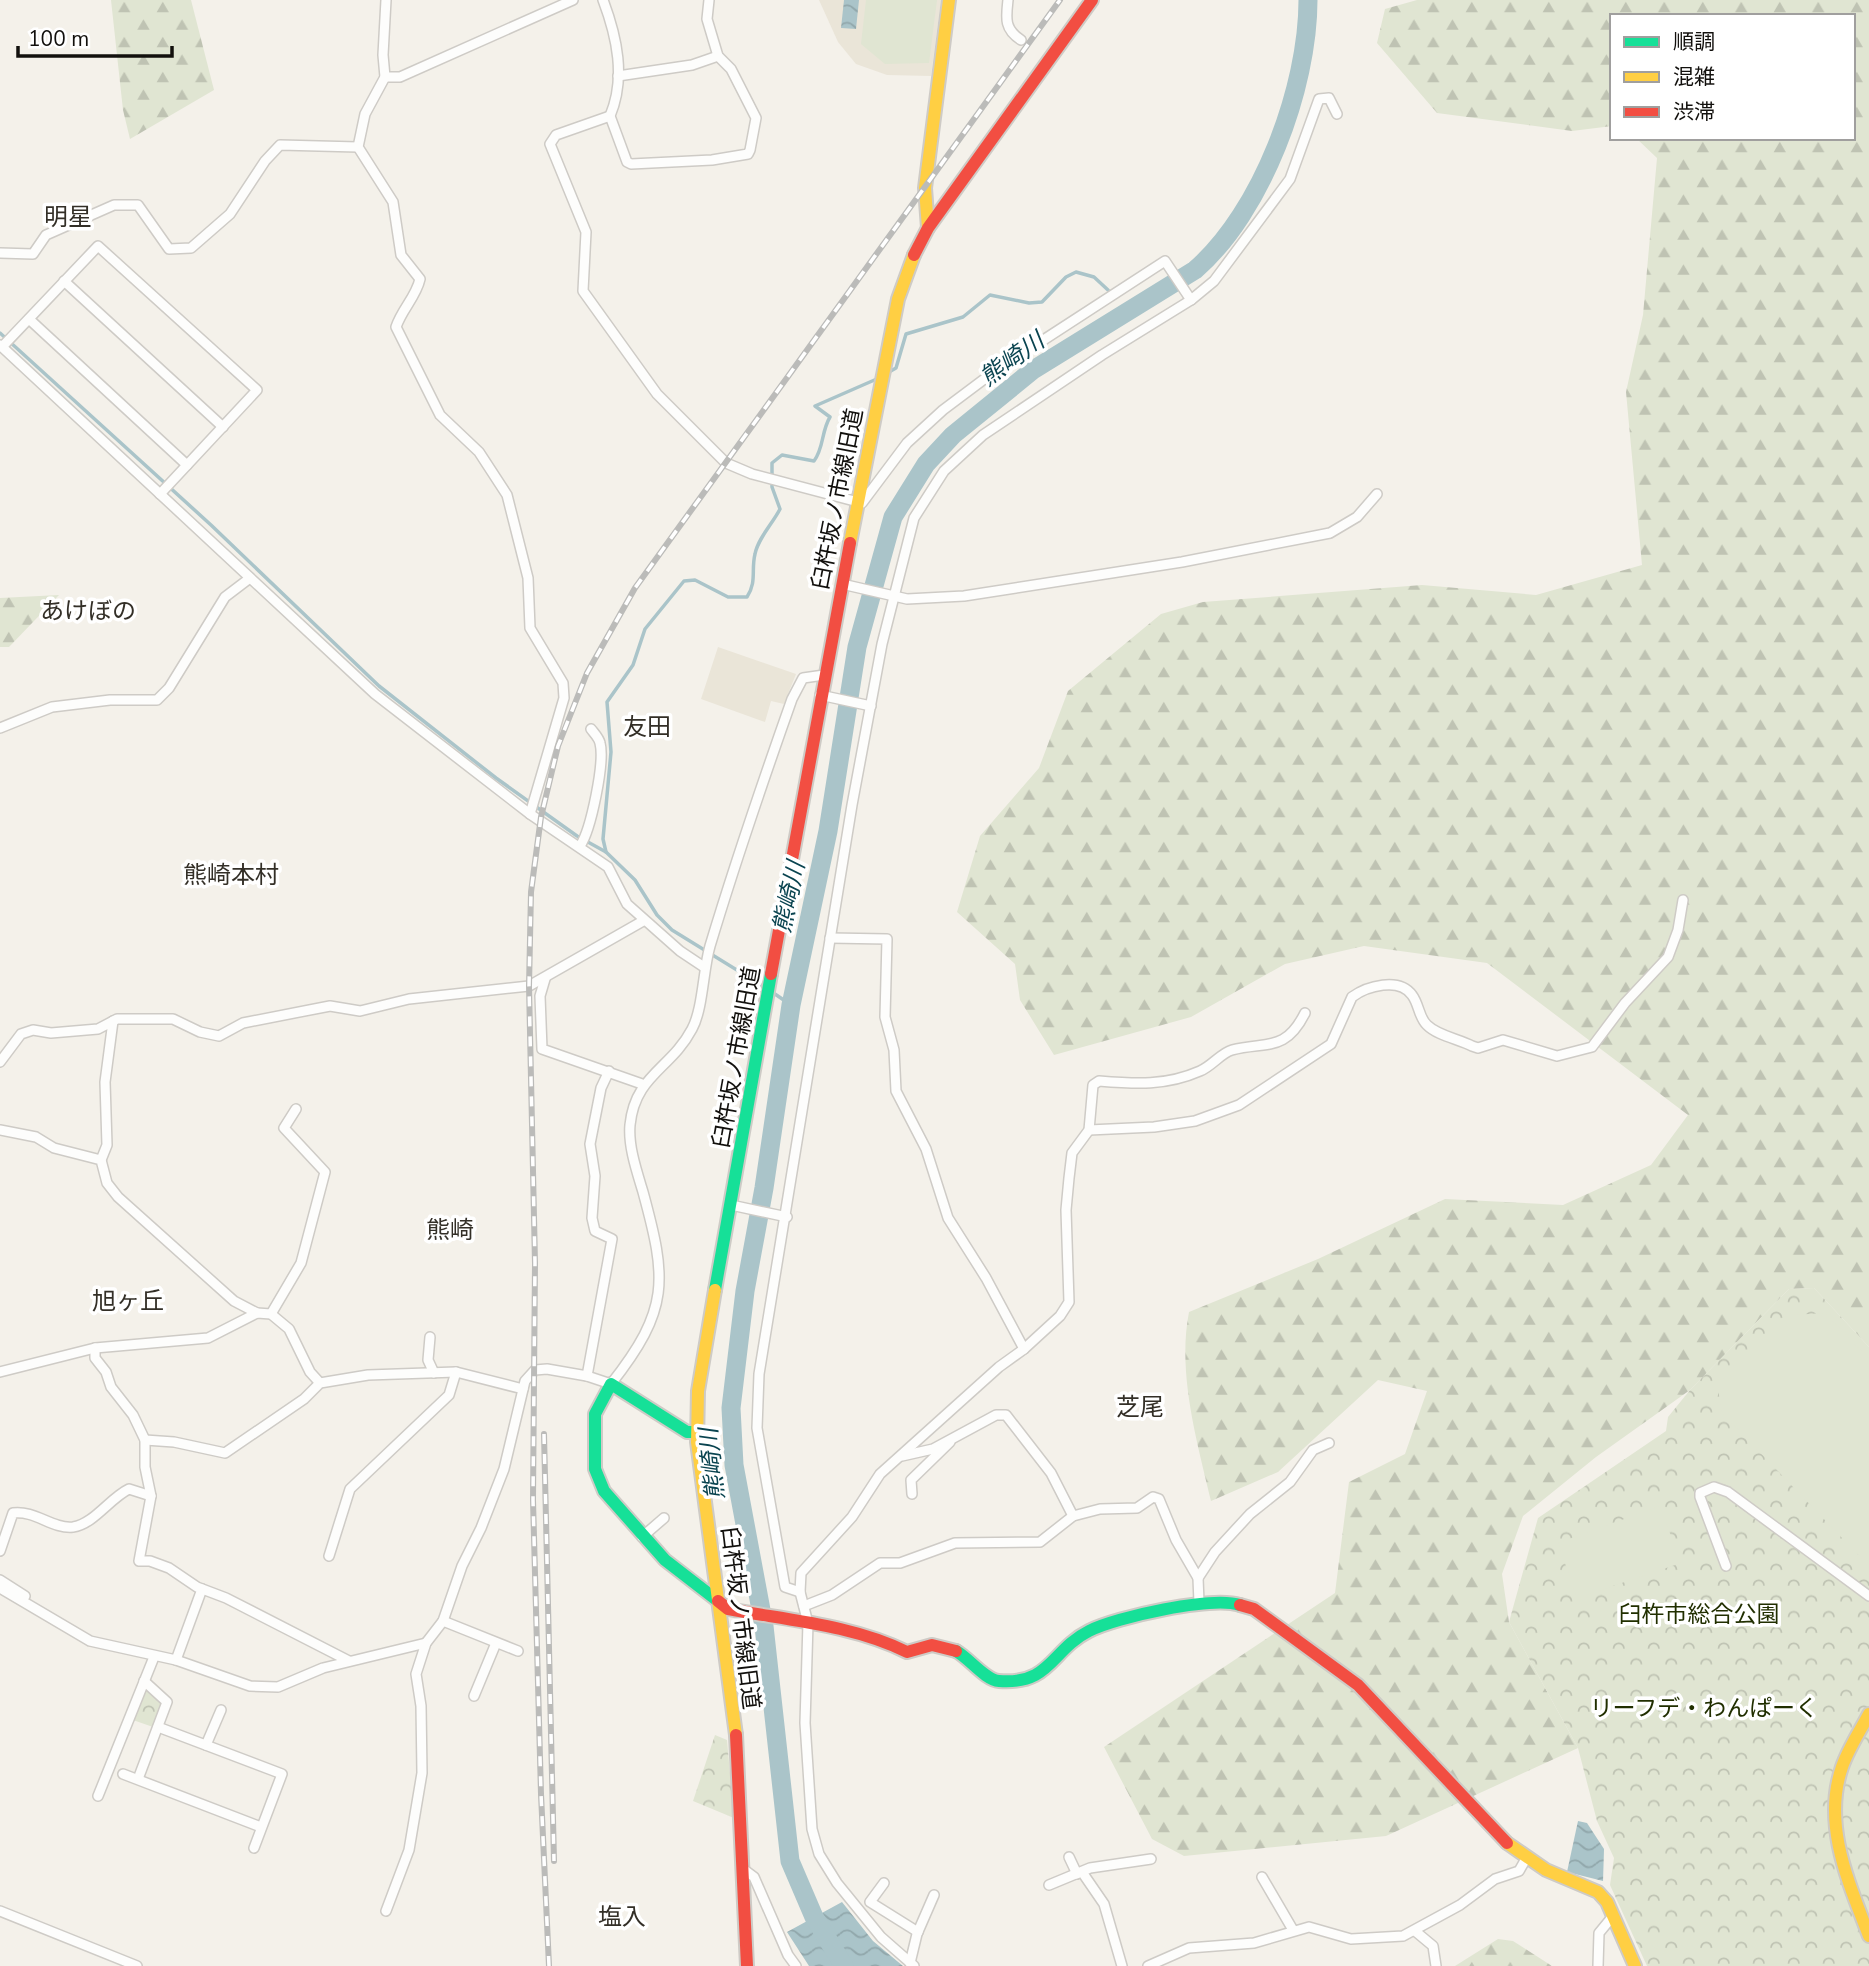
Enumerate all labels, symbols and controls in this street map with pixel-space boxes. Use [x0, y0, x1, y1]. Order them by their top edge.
scale bar [18, 14, 172, 58]
legend [1610, 14, 1855, 140]
text: 100 m [28, 25, 89, 53]
text: 順調 [1673, 28, 1715, 56]
text: 混雑 [1673, 63, 1715, 91]
text: 渋滞 [1673, 98, 1715, 126]
district label: 明星 [44, 201, 92, 233]
water label: 熊崎川 [973, 323, 1053, 393]
street label: 臼杵坂ノ市線旧道 [805, 406, 870, 592]
district label: あけぼの [40, 595, 136, 627]
district label: 友田 [623, 711, 671, 743]
water label: 熊崎川 [766, 856, 813, 936]
district label: 熊崎本村 [183, 859, 279, 891]
street label: 臼杵坂ノ市線旧道 [705, 964, 768, 1150]
district label: 熊崎 [426, 1214, 474, 1246]
district label: 旭ヶ丘 [92, 1285, 164, 1317]
district label: 芝尾 [1116, 1391, 1164, 1423]
water label: 熊崎川 [692, 1424, 732, 1501]
street label: 臼杵坂ノ市線旧道 [714, 1525, 767, 1711]
park label: 臼杵市総合公園 [1619, 1599, 1780, 1630]
park label: リーフデ・わんぱーく [1590, 1693, 1818, 1724]
district label: 塩入 [598, 1901, 646, 1933]

